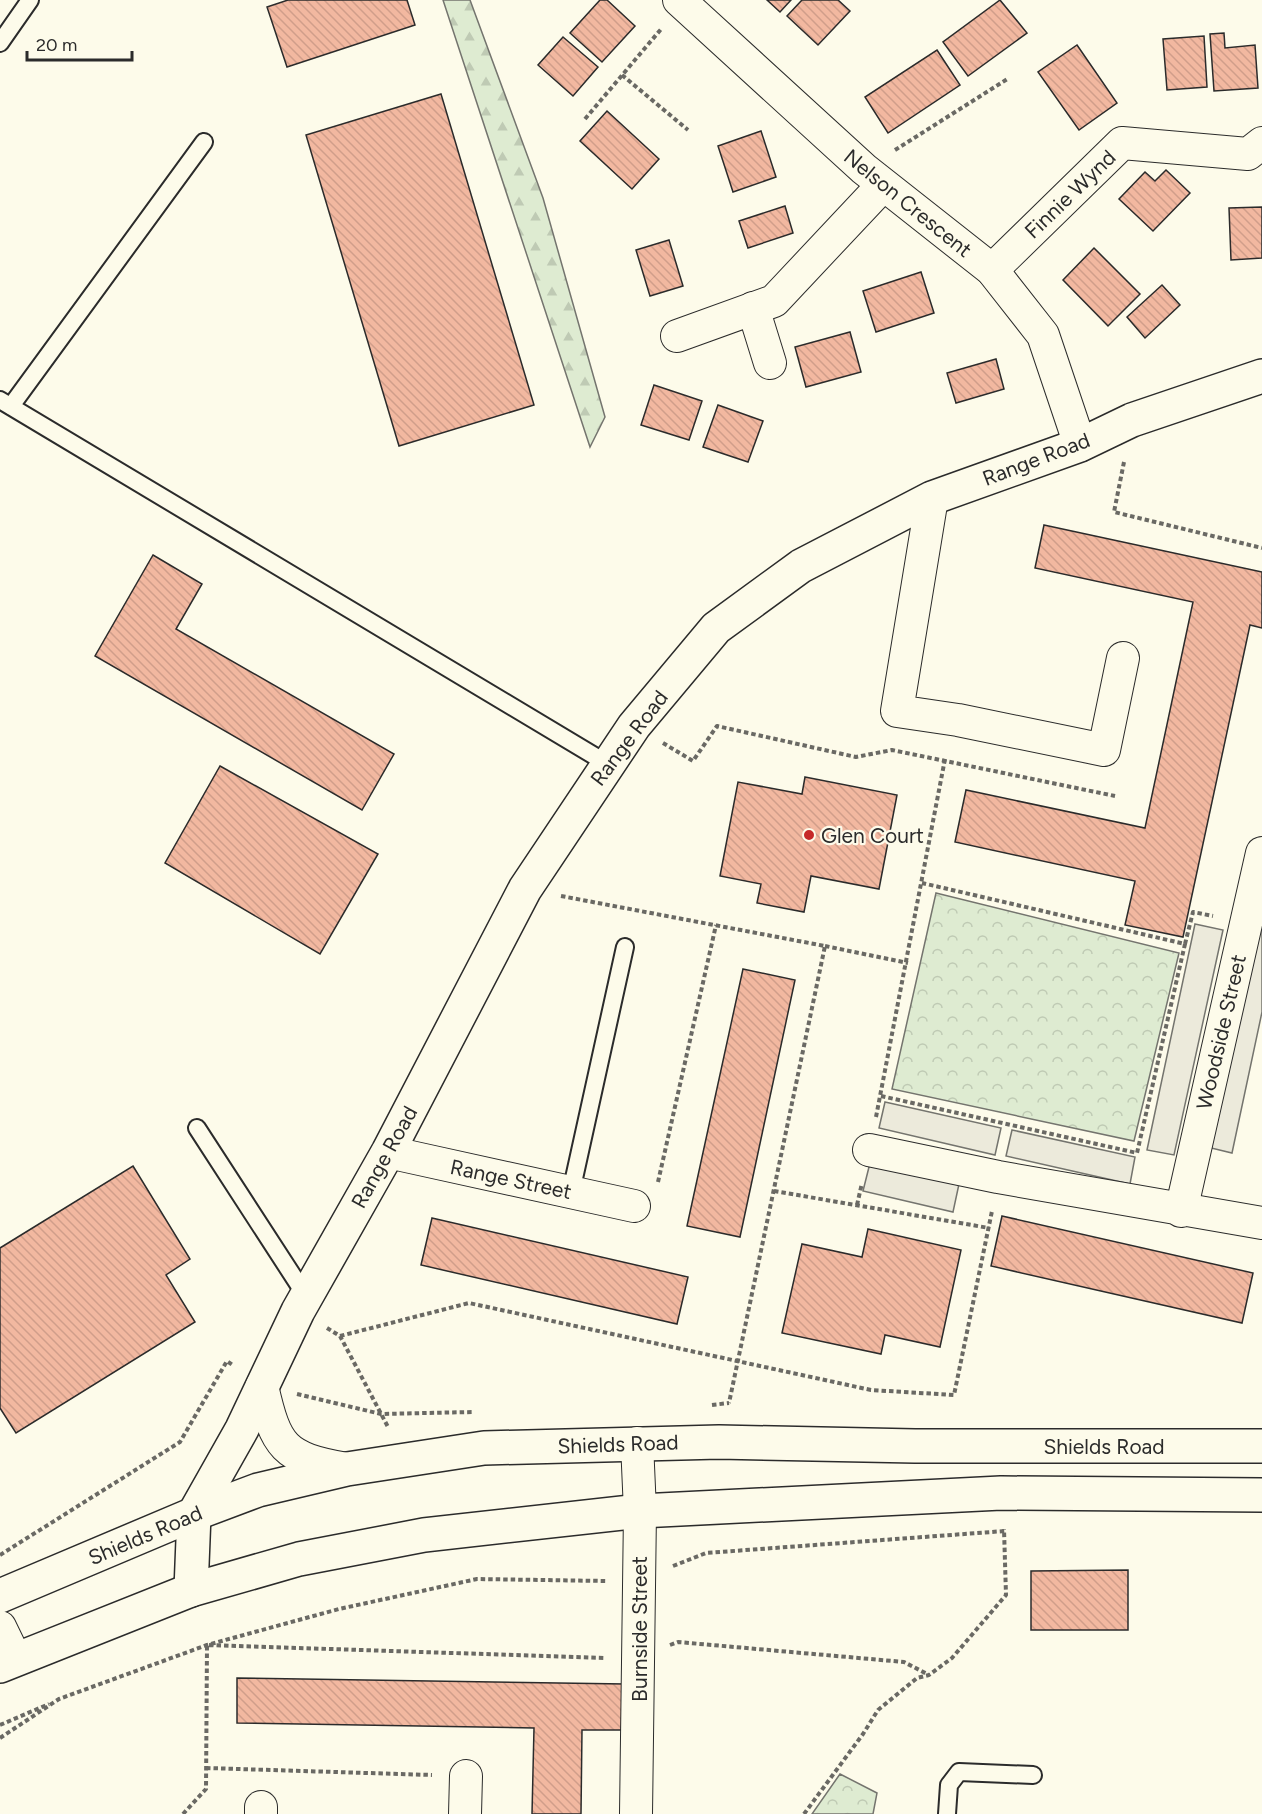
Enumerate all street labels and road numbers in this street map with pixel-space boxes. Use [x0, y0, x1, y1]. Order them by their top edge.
street label: Nelson Crescent [839, 144, 977, 262]
street label: Finnie Wynd [1019, 145, 1121, 243]
street label: Range Road [979, 427, 1093, 491]
street label: Range Road [585, 685, 673, 791]
street label: Woodside Street [1191, 952, 1251, 1112]
street label: Range Road [346, 1102, 422, 1212]
street label: Range Street [448, 1154, 574, 1204]
street label: Shields Road [557, 1429, 679, 1459]
street label: Shields Road [1043, 1434, 1165, 1459]
street label: Shields Road [84, 1500, 206, 1570]
street label: Burnside Street [627, 1556, 652, 1702]

